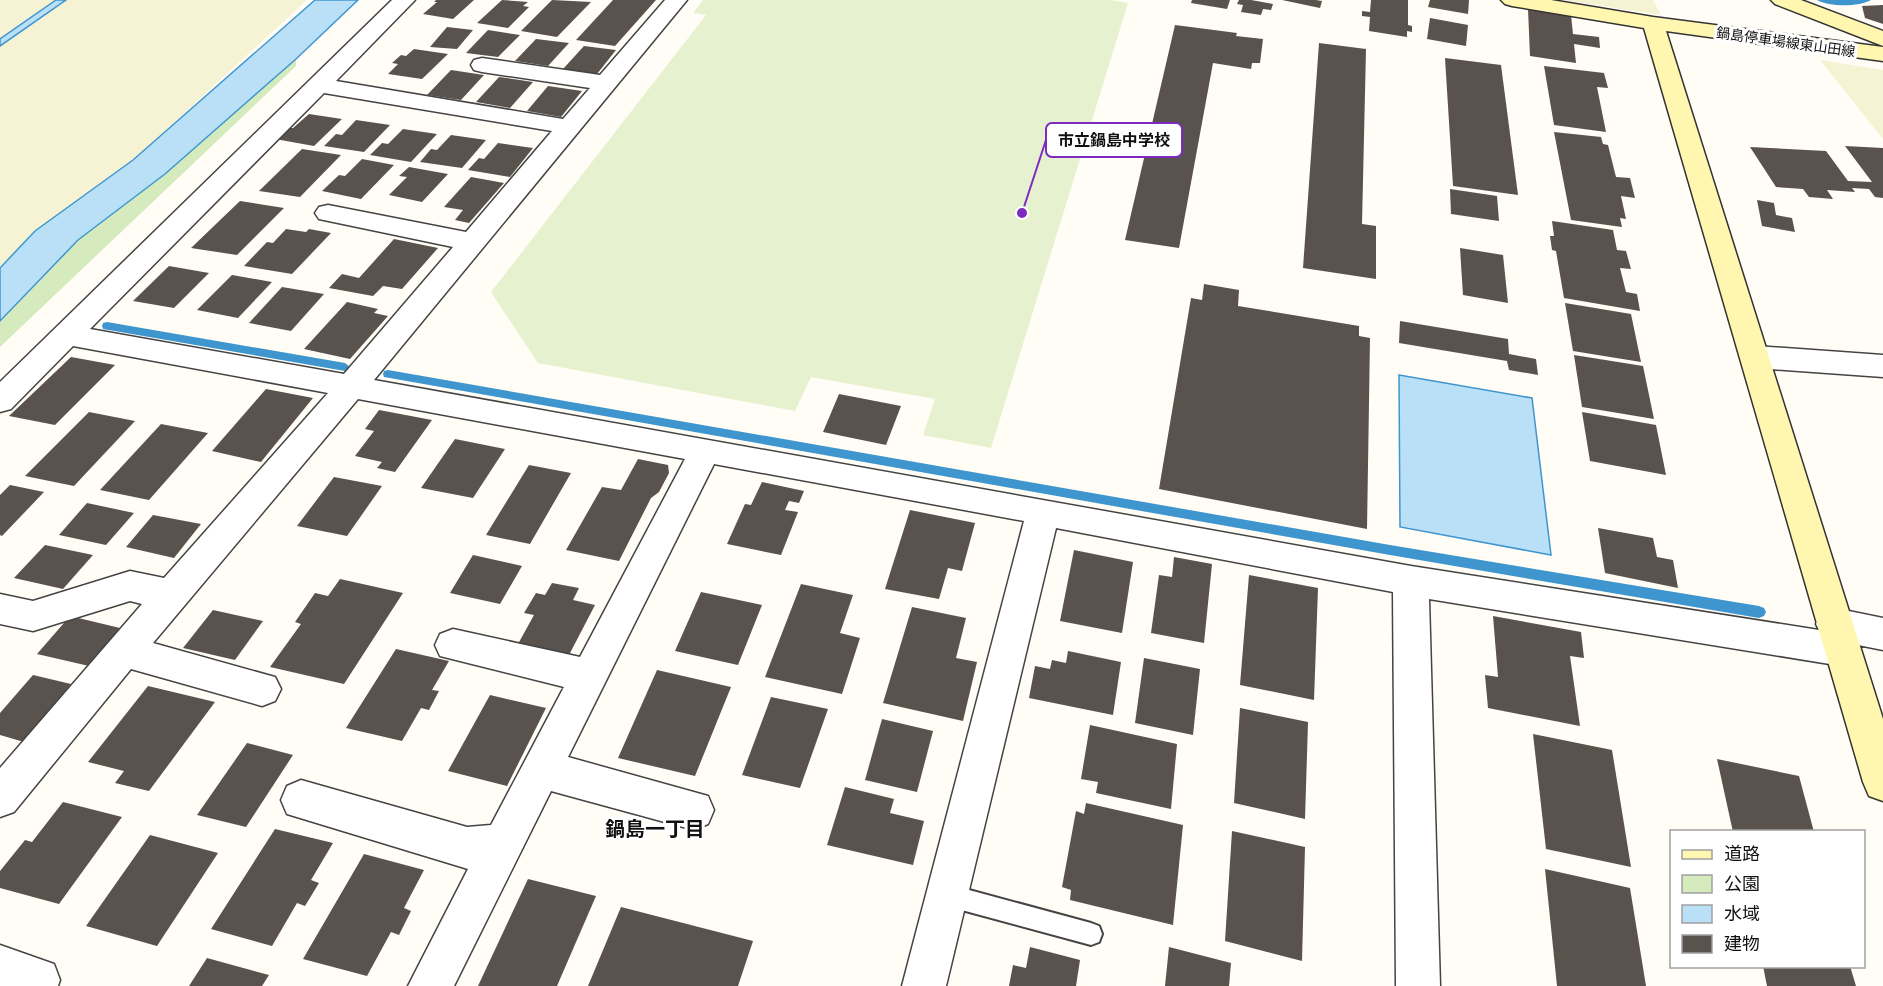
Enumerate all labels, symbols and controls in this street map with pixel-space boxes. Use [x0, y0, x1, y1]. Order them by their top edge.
street label: 鍋島停車場線東山田線 [1715, 21, 1857, 61]
callout: 市立鍋島中学校 [1046, 123, 1182, 157]
text: 市立鍋島中学校 [1058, 127, 1170, 151]
district label: 鍋島一丁目 [605, 813, 705, 842]
legend [1670, 830, 1865, 968]
text: 道路 [1724, 839, 1760, 865]
text: 公園 [1724, 869, 1760, 895]
text: 水域 [1724, 899, 1760, 925]
text: 建物 [1724, 929, 1760, 955]

